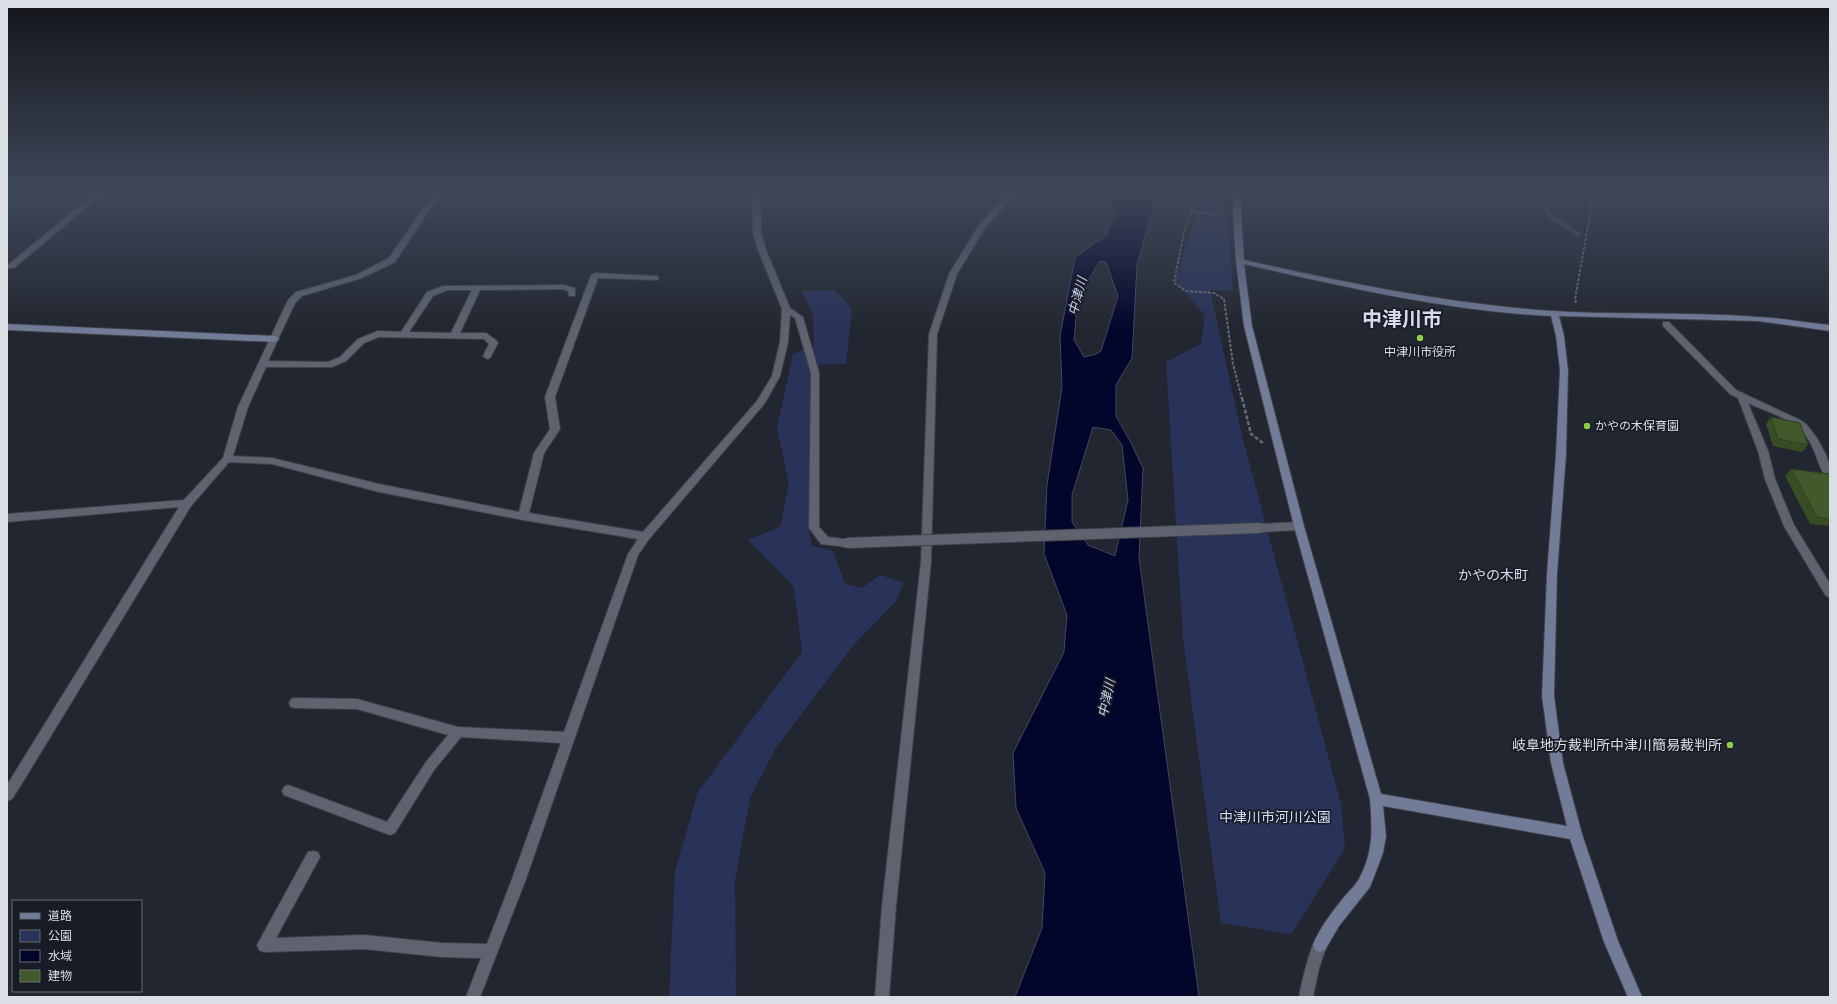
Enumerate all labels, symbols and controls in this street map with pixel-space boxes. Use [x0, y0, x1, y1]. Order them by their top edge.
water label: 中津川 [1064, 273, 1090, 317]
district label: 中津川市 [1362, 306, 1442, 331]
marker: 中津川市役所 [1415, 333, 1425, 343]
place label: 中津川市役所 [1384, 344, 1456, 359]
place label: かやの木保育園 [1595, 418, 1679, 433]
marker: かやの木保育園 [1582, 421, 1592, 431]
district label: かやの木町 [1458, 566, 1528, 584]
water label: 中津川 [1094, 675, 1118, 719]
place label: 岐阜地方裁判所中津川簡易裁判所 [1512, 736, 1722, 754]
marker: 岐阜地方裁判所中津川簡易裁判所 [1725, 740, 1735, 750]
park label: 中津川市河川公園 [1219, 808, 1331, 826]
legend [12, 900, 142, 992]
text: 道路 [48, 908, 72, 923]
text: 公園 [48, 928, 72, 943]
text: 水域 [48, 948, 72, 963]
text: 建物 [48, 968, 72, 983]

